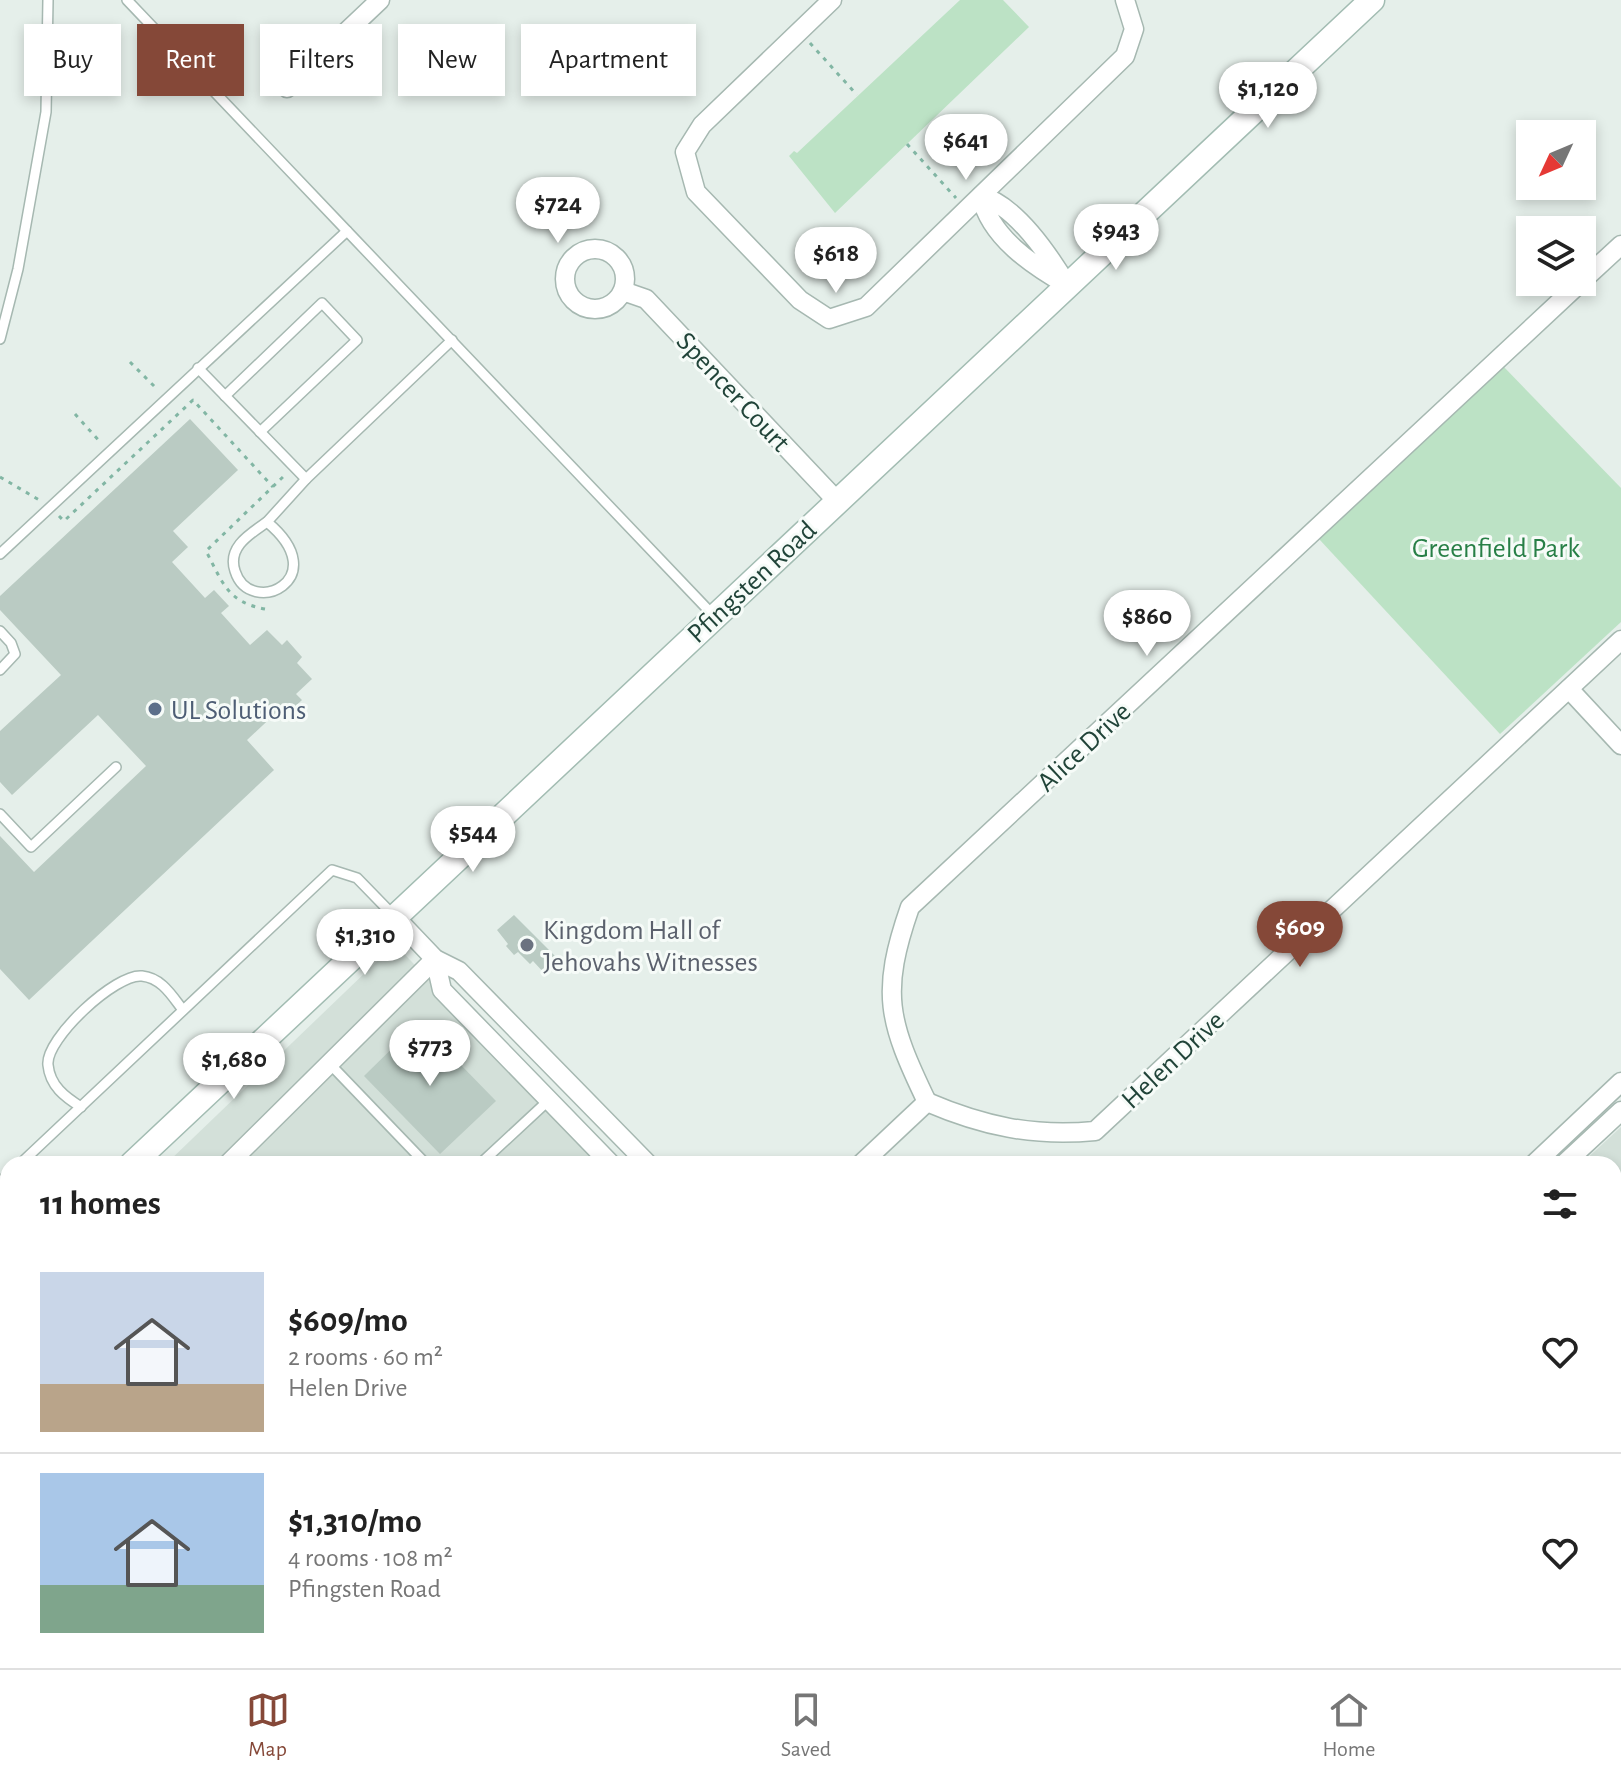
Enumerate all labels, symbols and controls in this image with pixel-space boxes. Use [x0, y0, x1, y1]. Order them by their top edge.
chip: Buy [24, 24, 121, 96]
chip: Rent [137, 24, 244, 96]
chip: Filters [260, 24, 382, 96]
chip: New [398, 24, 505, 96]
chip: Apartment [521, 24, 696, 96]
pin: $1,120 [1203, 62, 1333, 130]
text: $1,120 [1237, 75, 1299, 101]
pin: $641 [919, 114, 1013, 182]
north arrow [1516, 120, 1596, 200]
map controls [1516, 120, 1596, 296]
text: $641 [943, 127, 989, 153]
pin: $724 [511, 177, 605, 245]
text: $724 [534, 190, 582, 216]
pin: $943 [1069, 204, 1163, 272]
button: layers [1516, 216, 1596, 296]
text: $943 [1092, 217, 1140, 243]
pin: $618 [789, 227, 883, 295]
text: $618 [813, 240, 859, 266]
street label: Spencer Court [670, 327, 795, 458]
street label: Pfingsten Road [683, 516, 822, 649]
park label: Greenfield Park [1412, 535, 1580, 563]
pin: $860 [1100, 590, 1194, 658]
text: $860 [1122, 603, 1172, 629]
place label: UL Solutions [171, 697, 306, 725]
street label: Alice Drive [1032, 698, 1136, 797]
marker: UL Solutions [146, 700, 164, 718]
pin: $544 [426, 806, 520, 874]
text: $544 [448, 819, 498, 845]
pin: $609 [1253, 901, 1347, 969]
pin: $1,310 [300, 909, 430, 977]
text: $609 [1275, 914, 1325, 940]
place label: Kingdom Hall of Jehovahs Witnesses [543, 917, 758, 977]
text: $1,310 [334, 922, 396, 948]
marker: Kingdom Hall of Jehovahs Witnesses [518, 936, 536, 954]
street label: Helen Drive [1117, 1006, 1230, 1115]
pin: $773 [383, 1020, 477, 1088]
pin: $1,680 [169, 1033, 299, 1101]
text: $773 [407, 1033, 453, 1059]
text: $1,680 [201, 1046, 267, 1072]
icon: filters [1538, 1182, 1582, 1226]
text: 11 homes [40, 1187, 161, 1221]
icon: home [104, 1304, 200, 1400]
text: $609/mo [288, 1304, 408, 1338]
icon: heart [1538, 1330, 1582, 1374]
text: 2 rooms · 60 m² [288, 1344, 443, 1370]
text: Helen Drive [288, 1375, 407, 1401]
icon: home [104, 1505, 200, 1601]
text: $1,310/mo [288, 1505, 422, 1539]
icon: heart [1538, 1531, 1582, 1575]
text: 4 rooms · 108 m² [288, 1545, 453, 1571]
text: Pfingsten Road [288, 1576, 441, 1602]
tab: Map [246, 1688, 290, 1762]
tab: Saved [781, 1688, 831, 1762]
tab: Home [1322, 1688, 1375, 1762]

